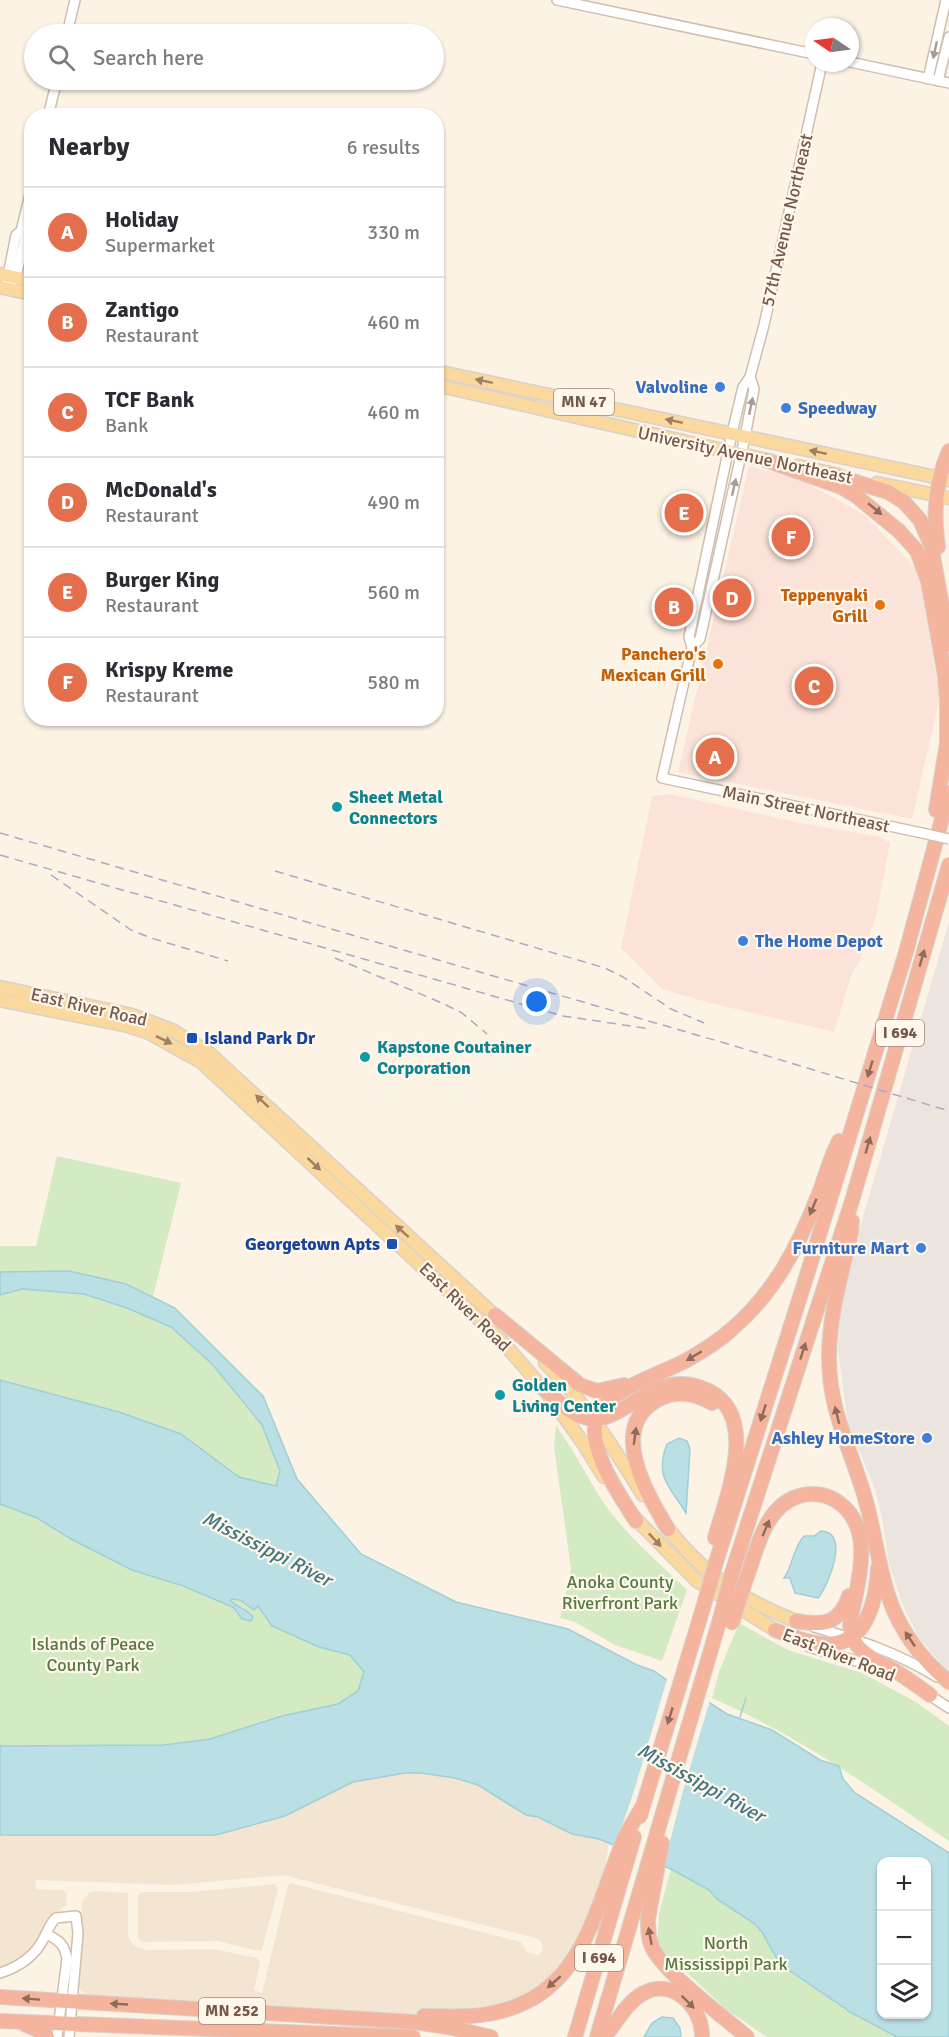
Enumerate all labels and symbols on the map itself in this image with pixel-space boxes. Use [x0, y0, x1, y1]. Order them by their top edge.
north arrow [805, 18, 859, 72]
one-way arrow [930, 40, 939, 59]
street label: 57th Avenue Northeast [756, 131, 818, 309]
one-way arrow [474, 376, 493, 385]
place label: Valvoline [636, 376, 708, 398]
marker: Valvoline [713, 380, 727, 394]
road number: MN 47 [554, 389, 614, 415]
one-way arrow [746, 397, 756, 416]
place label: Speedway [798, 397, 877, 419]
marker: Speedway [779, 401, 793, 415]
one-way arrow [665, 416, 684, 426]
street label: University Avenue Northeast [636, 421, 854, 489]
one-way arrow [808, 447, 827, 456]
one-way arrow [730, 478, 740, 496]
pin: E [664, 490, 704, 536]
one-way arrow [867, 502, 882, 515]
pin: F [772, 514, 810, 560]
pin: D [712, 576, 752, 620]
pin: B [654, 584, 694, 630]
place label: Teppenyaki Grill [781, 584, 868, 627]
marker: Teppenyaki Grill [873, 598, 887, 612]
place label: Panchero's Mexican Grill [601, 643, 706, 686]
marker: Panchero's Mexican Grill [711, 657, 725, 671]
pin: C [794, 664, 834, 708]
pin: A [696, 734, 734, 780]
street label: Main Street Northeast [720, 781, 892, 837]
place label: Sheet Metal Connectors [349, 786, 443, 829]
marker: Sheet Metal Connectors [330, 800, 344, 814]
place label: The Home Depot [755, 930, 883, 952]
marker: The Home Depot [736, 934, 750, 948]
one-way arrow [918, 949, 927, 967]
street label: East River Road [29, 983, 149, 1031]
your location [522, 987, 551, 1016]
road number: I 694 [876, 1020, 924, 1046]
place label: Island Park Dr [204, 1027, 316, 1049]
marker: Island Park Dr [185, 1031, 199, 1045]
one-way arrow [155, 1035, 173, 1045]
place label: Kapstone Coutainer Corporation [377, 1036, 532, 1079]
marker: Kapstone Coutainer Corporation [358, 1050, 372, 1064]
one-way arrow [865, 1060, 874, 1078]
one-way arrow [255, 1094, 270, 1108]
one-way arrow [864, 1136, 873, 1154]
one-way arrow [306, 1157, 321, 1171]
one-way arrow [808, 1198, 817, 1216]
one-way arrow [395, 1225, 410, 1238]
place label: Georgetown Apts [245, 1233, 380, 1255]
marker: Georgetown Apts [385, 1237, 399, 1251]
place label: Furniture Mart [793, 1237, 909, 1259]
marker: Furniture Mart [914, 1241, 928, 1255]
street label: East River Road [415, 1258, 515, 1356]
one-way arrow [799, 1342, 808, 1360]
one-way arrow [686, 1350, 702, 1361]
place label: Golden Living Center [512, 1374, 617, 1417]
marker: Golden Living Center [493, 1388, 507, 1402]
one-way arrow [758, 1404, 767, 1422]
one-way arrow [831, 1406, 841, 1424]
one-way arrow [630, 1427, 639, 1446]
place label: Ashley HomeStore [772, 1427, 915, 1449]
marker: Ashley HomeStore [920, 1431, 934, 1445]
water label: Mississippi River [198, 1506, 338, 1594]
one-way arrow [761, 1518, 771, 1536]
one-way arrow [648, 1533, 662, 1548]
park label: Anoka County Riverfront Park [562, 1571, 678, 1614]
street label: East River Road [780, 1623, 898, 1687]
one-way arrow [905, 1631, 916, 1647]
park label: Islands of Peace County Park [31, 1633, 155, 1676]
one-way arrow [665, 1707, 674, 1725]
water label: Mississippi River [633, 1738, 771, 1830]
one-way arrow [645, 1926, 654, 1945]
park label: North Mississippi Park [664, 1932, 788, 1975]
road number: I 694 [575, 1945, 623, 1971]
one-way arrow [547, 1975, 562, 1988]
one-way arrow [22, 1994, 41, 2004]
one-way arrow [681, 1995, 695, 2010]
road number: MN 252 [199, 1998, 265, 2024]
one-way arrow [109, 1999, 128, 2009]

